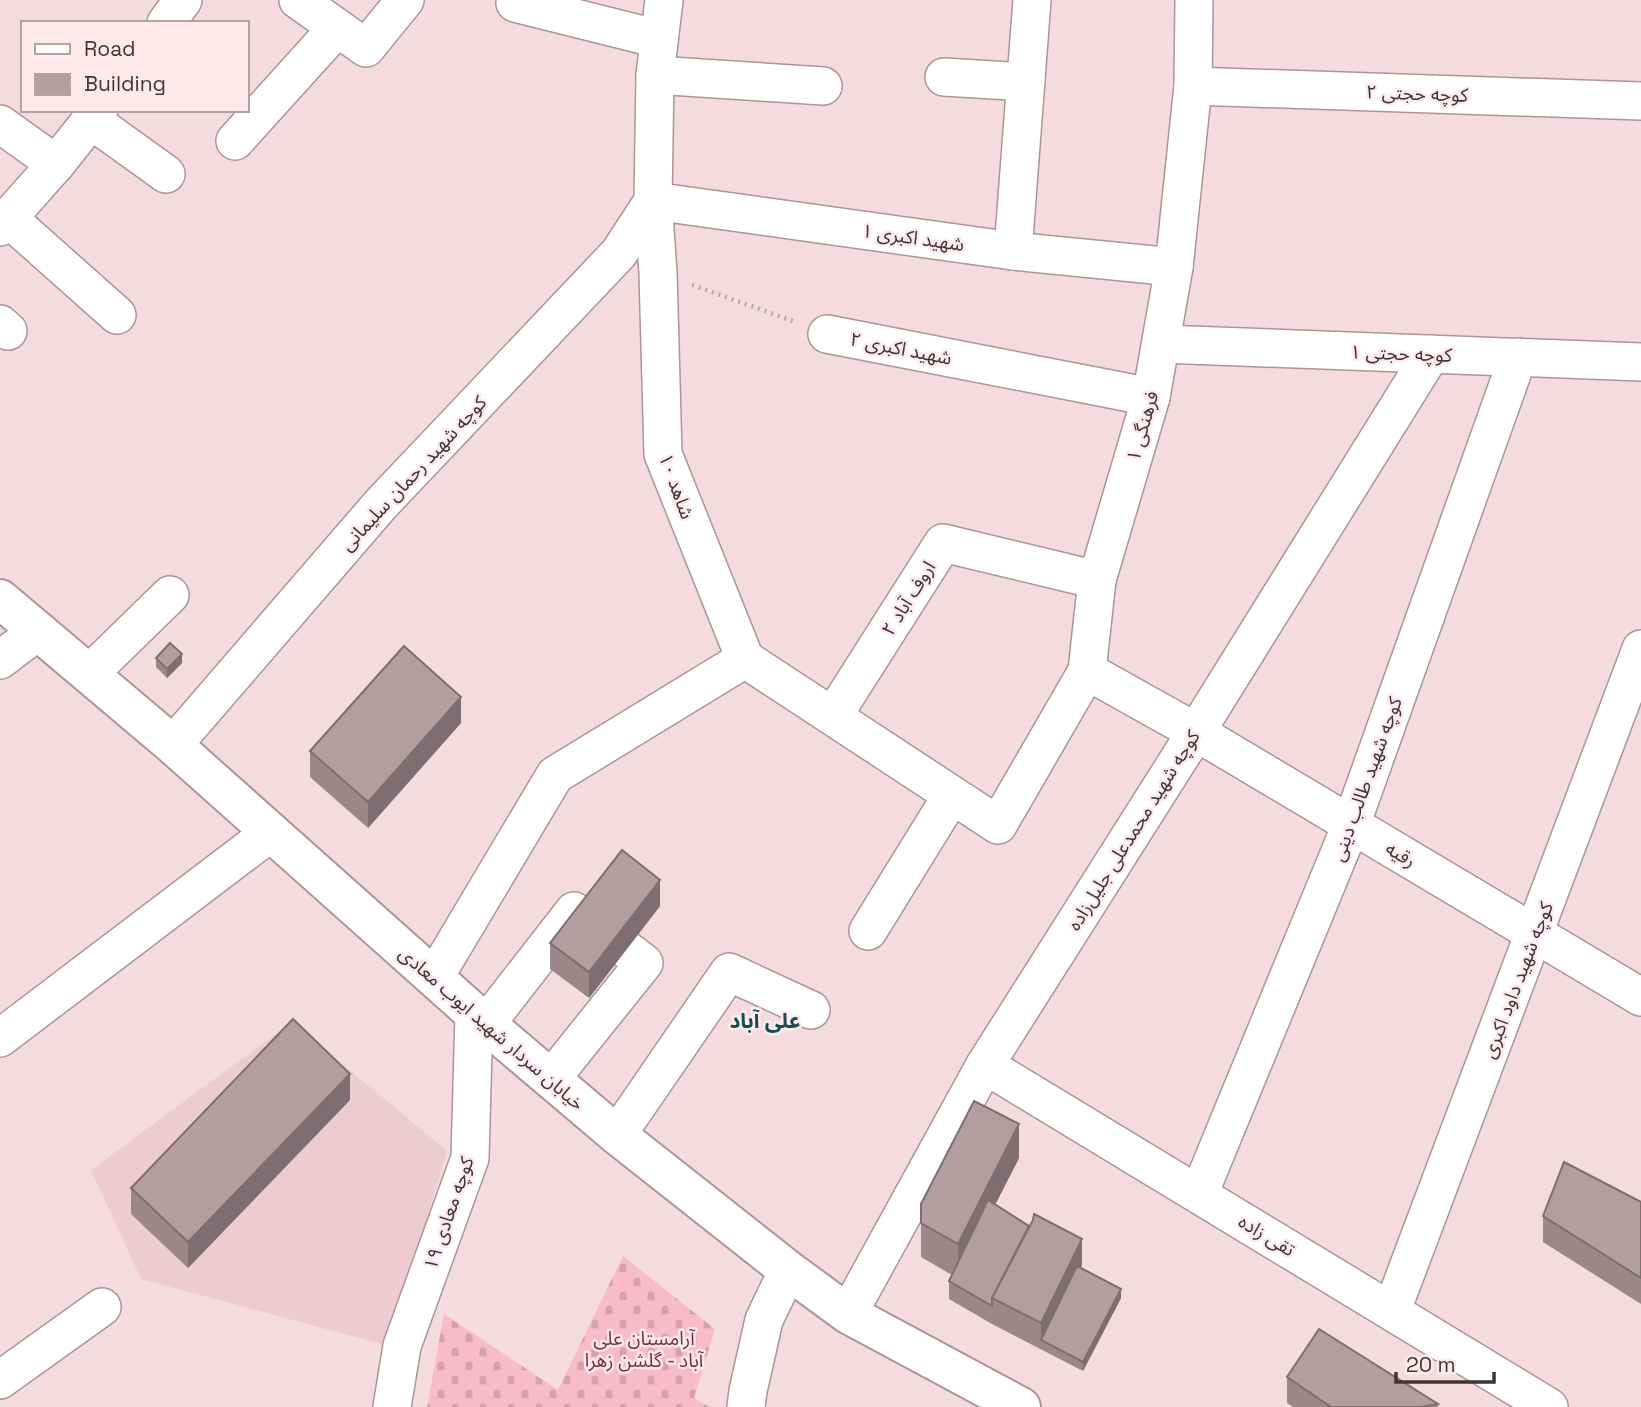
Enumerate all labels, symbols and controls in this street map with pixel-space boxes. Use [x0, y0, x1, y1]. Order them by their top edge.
legend [21, 21, 248, 112]
text: Road [84, 35, 136, 62]
text: Building [84, 70, 166, 97]
street label: کوچه حجتی ۲ [1365, 79, 1470, 108]
street label: شهید اکبری ۱ [860, 218, 966, 257]
street label: شهید اکبری ۲ [848, 326, 954, 371]
street label: کوچه حجتی ۱ [1349, 339, 1454, 368]
street label: فرهنگی ۱ [1121, 388, 1164, 464]
street label: کوچه شهید رحمان سلیمانی [335, 389, 493, 556]
street label: شاهد ۱۰ [653, 450, 700, 522]
street label: اروف آباد ۲ [876, 556, 941, 640]
street label: کوچه شهید طالب دینی [1325, 693, 1408, 865]
street label: کوچه شهید محمدعلی جلیل‌زاده [1061, 724, 1206, 935]
street label: رقیه [1381, 836, 1421, 873]
street label: کوچه شهید داود اکبری [1476, 897, 1559, 1062]
street label: خیابان سردار شهید ایوب معادی [394, 941, 590, 1116]
district label: علی آباد [730, 1007, 800, 1034]
street label: کوچه معادی ۱۹ [418, 1152, 480, 1273]
street label: تقی زاده [1234, 1209, 1300, 1262]
park label: آرامستان علی آباد - گلشن زهرا [585, 1326, 705, 1373]
scale bar [1396, 1340, 1494, 1384]
text: 20 m [1406, 1351, 1456, 1378]

